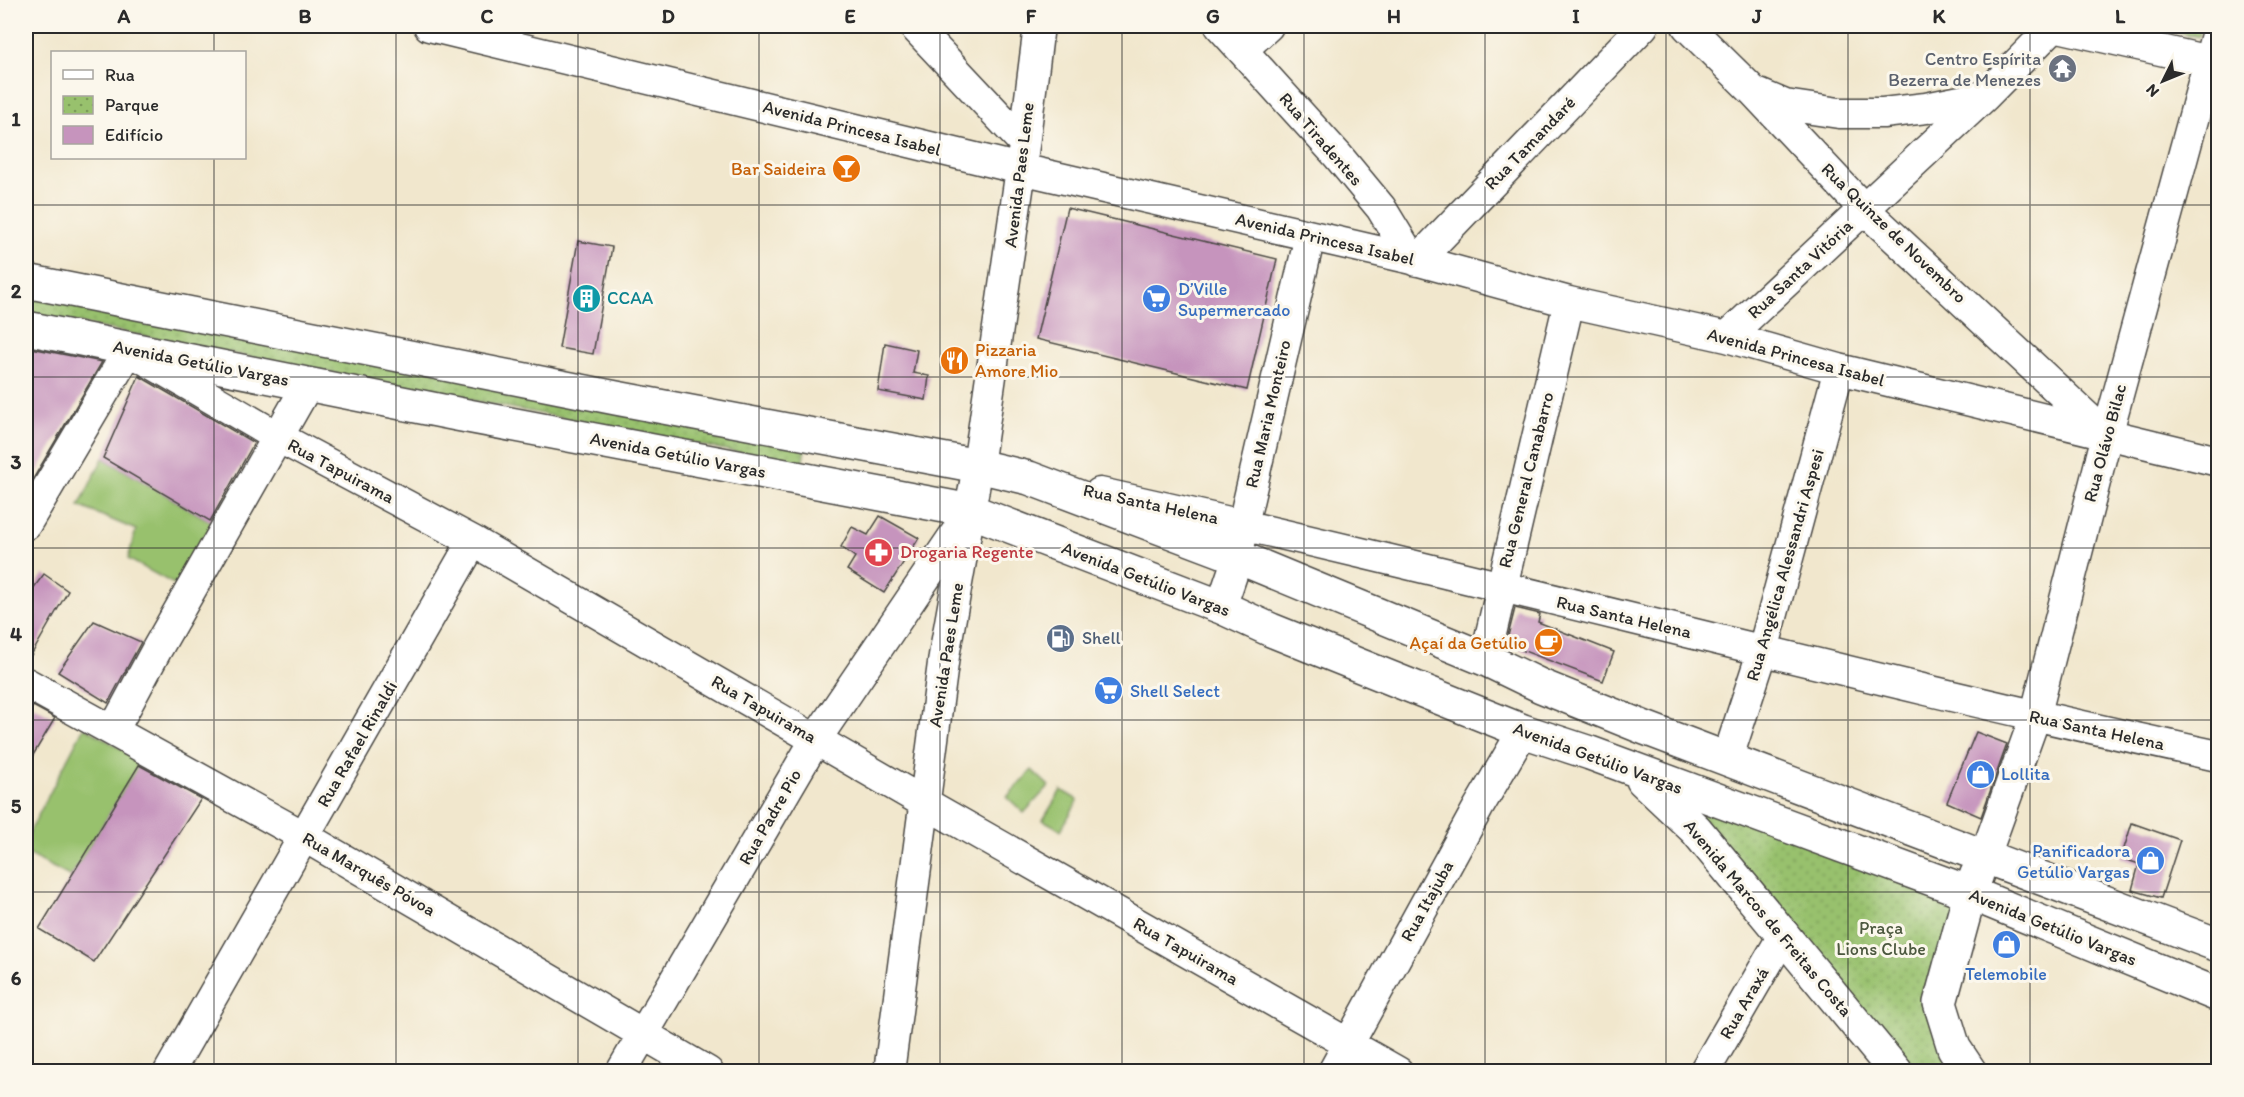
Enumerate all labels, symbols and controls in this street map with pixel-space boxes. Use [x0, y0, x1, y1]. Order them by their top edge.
text: A [117, 4, 131, 28]
text: B [299, 4, 312, 28]
text: C [481, 4, 494, 28]
text: D [661, 4, 675, 28]
text: E [844, 4, 856, 28]
text: F [1026, 4, 1037, 28]
text: G [1206, 4, 1220, 28]
text: H [1387, 4, 1401, 28]
text: I [1572, 4, 1580, 28]
text: J [1751, 4, 1762, 28]
text: K [1933, 4, 1947, 28]
text: L [2115, 4, 2126, 28]
place label: Centro Espírita Bezerra de Menezes [1888, 48, 2041, 91]
legend [51, 51, 246, 159]
north arrow [2133, 51, 2193, 111]
temple icon: Centro Espírita Bezerra de Menezes [2046, 53, 2078, 85]
text: Rua [105, 64, 135, 86]
text: N [2142, 80, 2163, 101]
street label: Rua Tiradentes [1274, 88, 1368, 190]
street label: Rua Tamandaré [1480, 92, 1580, 194]
text: Parque [105, 94, 159, 116]
street label: Avenida Princesa Isabel [761, 95, 943, 161]
street label: Avenida Paes Leme [999, 101, 1039, 249]
text: 1 [11, 107, 21, 131]
text: Edifício [105, 124, 163, 146]
bar icon: Bar Saideira [831, 153, 863, 185]
place label: Bar Saideira [731, 158, 827, 180]
street label: Rua Quinze de Novembro [1817, 158, 1971, 308]
street label: Avenida Princesa Isabel [1233, 208, 1417, 270]
street label: Rua Santa Vitória [1743, 214, 1858, 323]
place label: D’Ville Supermercado [1178, 278, 1290, 321]
text: 2 [11, 279, 22, 303]
building icon: CCAA [570, 282, 602, 314]
supermarket icon: D’Ville Supermercado [1141, 283, 1173, 315]
place label: CCAA [607, 287, 654, 309]
street label: Avenida Princesa Isabel [1705, 323, 1887, 391]
street label: Avenida Getúlio Vargas [111, 335, 291, 391]
street label: Rua Maria Monteiro [1240, 338, 1296, 490]
place label: Pizzaria Amore Mio [975, 339, 1058, 382]
restaurant icon: Pizzaria Amore Mio [938, 344, 970, 376]
street label: Rua Olávo Bilac [2079, 382, 2131, 504]
street label: Rua General Canabarro [1493, 390, 1559, 570]
street label: Avenida Getúlio Vargas [588, 427, 768, 483]
street label: Rua Tapuirama [284, 434, 399, 509]
street label: Rua Angélica Alessandri Aspesi [1741, 446, 1829, 684]
text: 3 [11, 450, 22, 474]
street label: Rua Santa Helena [1081, 479, 1221, 529]
pharmacy icon: Drogaria Regente [863, 536, 895, 568]
street label: Avenida Getúlio Vargas [1059, 537, 1233, 621]
place label: Drogaria Regente [900, 541, 1034, 563]
street label: Avenida Paes Leme [924, 581, 968, 729]
street label: Rua Santa Helena [1554, 591, 1694, 643]
text: 4 [10, 622, 22, 646]
fuel station icon: Shell [1045, 622, 1077, 654]
place label: Shell [1082, 627, 1121, 649]
cafe icon: Açaí da Getúlio [1532, 627, 1564, 659]
place label: Açaí da Getúlio [1410, 632, 1527, 654]
street label: Rua Tapuirama [707, 670, 821, 748]
supermarket icon: Shell Select [1093, 675, 1125, 707]
street label: Rua Rafael Rinaldi [312, 677, 402, 811]
place label: Shell Select [1130, 680, 1220, 702]
street label: Rua Santa Helena [2027, 705, 2167, 755]
street label: Avenida Getúlio Vargas [1510, 717, 1686, 799]
shop icon: Lollita [1964, 758, 1996, 790]
place label: Lollita [2001, 763, 2051, 785]
street label: Rua Padre Pio [734, 765, 806, 869]
text: 5 [11, 794, 22, 818]
street label: Avenida Marcos de Freitas Costa [1679, 815, 1857, 1021]
street label: Rua Marquês Póvoa [299, 827, 439, 921]
place label: Panificadora Getúlio Vargas [2017, 840, 2130, 883]
shop icon: Panificadora Getúlio Vargas [2135, 845, 2167, 877]
street label: Rua Itajuba [1396, 857, 1458, 945]
street label: Avenida Getúlio Vargas [1966, 883, 2140, 971]
street label: Rua Tapuirama [1129, 912, 1243, 990]
park label: Praça Lions Clube [1836, 917, 1926, 960]
shop icon: Telemobile [1990, 929, 2022, 961]
street label: Rua Araxá [1715, 962, 1774, 1043]
place label: Telemobile [1965, 963, 2047, 985]
text: 6 [11, 966, 22, 990]

